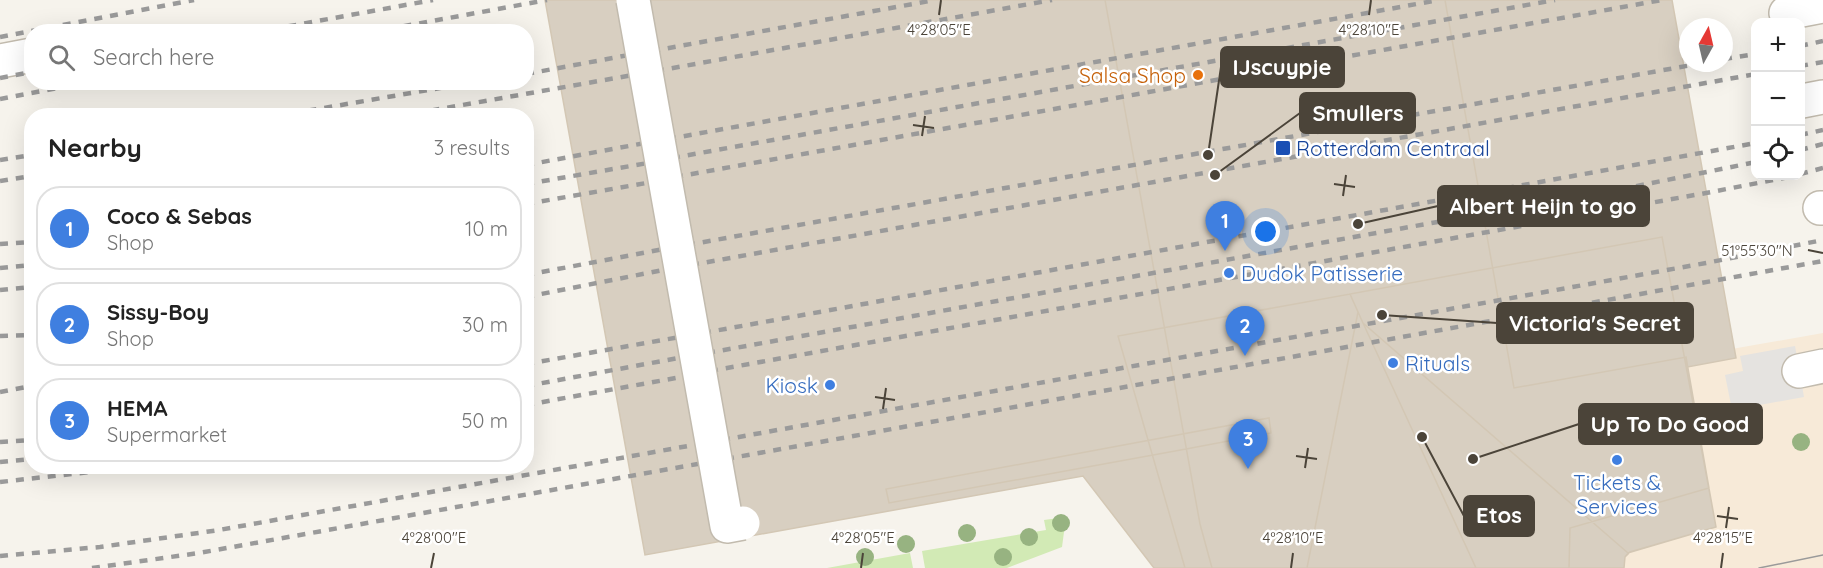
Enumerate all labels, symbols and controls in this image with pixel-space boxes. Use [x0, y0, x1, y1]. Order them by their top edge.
north arrow [1679, 18, 1733, 72]
map controls [1751, 18, 1805, 180]
button: + [1751, 18, 1805, 72]
text: 4°28'05"E [907, 20, 971, 39]
text: 4°28'10"E [1339, 20, 1399, 39]
search box [24, 24, 534, 90]
icon: search [45, 41, 78, 74]
text: Search here [93, 43, 214, 71]
callout: IJscuypje [1221, 47, 1344, 87]
text: IJscuypje [1233, 53, 1331, 81]
place label: Salsa Shop [1079, 62, 1186, 88]
marker: Salsa Shop [1191, 68, 1205, 82]
button: − [1751, 72, 1805, 126]
callout: Smullers [1300, 93, 1415, 133]
text: Smullers [1312, 99, 1404, 127]
button: locate [1751, 126, 1805, 180]
text: Nearby [48, 131, 142, 164]
text: 3 results [434, 135, 510, 160]
place label: Rotterdam Centraal [1296, 135, 1490, 161]
marker: Rotterdam Centraal [1274, 139, 1292, 157]
callout: Albert Heijn to go [1438, 186, 1649, 226]
text: Albert Heijn to go [1450, 192, 1636, 220]
text: Coco & Sebas [107, 202, 252, 230]
pin: 1 [1206, 202, 1244, 251]
text: 1 [66, 216, 73, 241]
text: 10 m [465, 216, 508, 241]
your location [1251, 217, 1280, 246]
text: Shop [107, 230, 154, 255]
text: 51°55'30"N [1721, 241, 1793, 260]
place label: Dudok Patisserie [1241, 260, 1403, 286]
marker: Dudok Patisserie [1222, 266, 1236, 280]
text: Sissy-Boy [107, 298, 209, 326]
callout: Victoria's Secret [1497, 303, 1693, 343]
pin: 2 [1226, 306, 1264, 356]
text: Victoria's Secret [1509, 309, 1681, 337]
text: 2 [64, 312, 75, 337]
text: 30 m [462, 312, 508, 337]
text: Shop [107, 326, 154, 351]
place label: Rituals [1405, 350, 1470, 376]
marker: Rituals [1386, 356, 1400, 370]
place label: Kiosk [766, 372, 818, 398]
marker: Kiosk [823, 378, 837, 392]
text: HEMA [107, 394, 167, 422]
callout: Up To Do Good [1579, 404, 1762, 444]
text: 3 [64, 408, 75, 433]
text: 50 m [462, 408, 508, 433]
text: Up To Do Good [1591, 410, 1749, 438]
pin: 3 [1228, 420, 1268, 469]
text: Supermarket [107, 422, 227, 447]
marker: Tickets & Services [1610, 453, 1624, 467]
place label: Tickets & Services [1573, 469, 1661, 519]
callout: Etos [1464, 496, 1534, 536]
text: Etos [1476, 501, 1522, 529]
text: 4°28'00"E [402, 528, 466, 547]
text: 4°28'05"E [831, 528, 895, 547]
text: 4°28'10"E [1263, 528, 1323, 547]
text: 4°28'15"E [1693, 528, 1753, 547]

